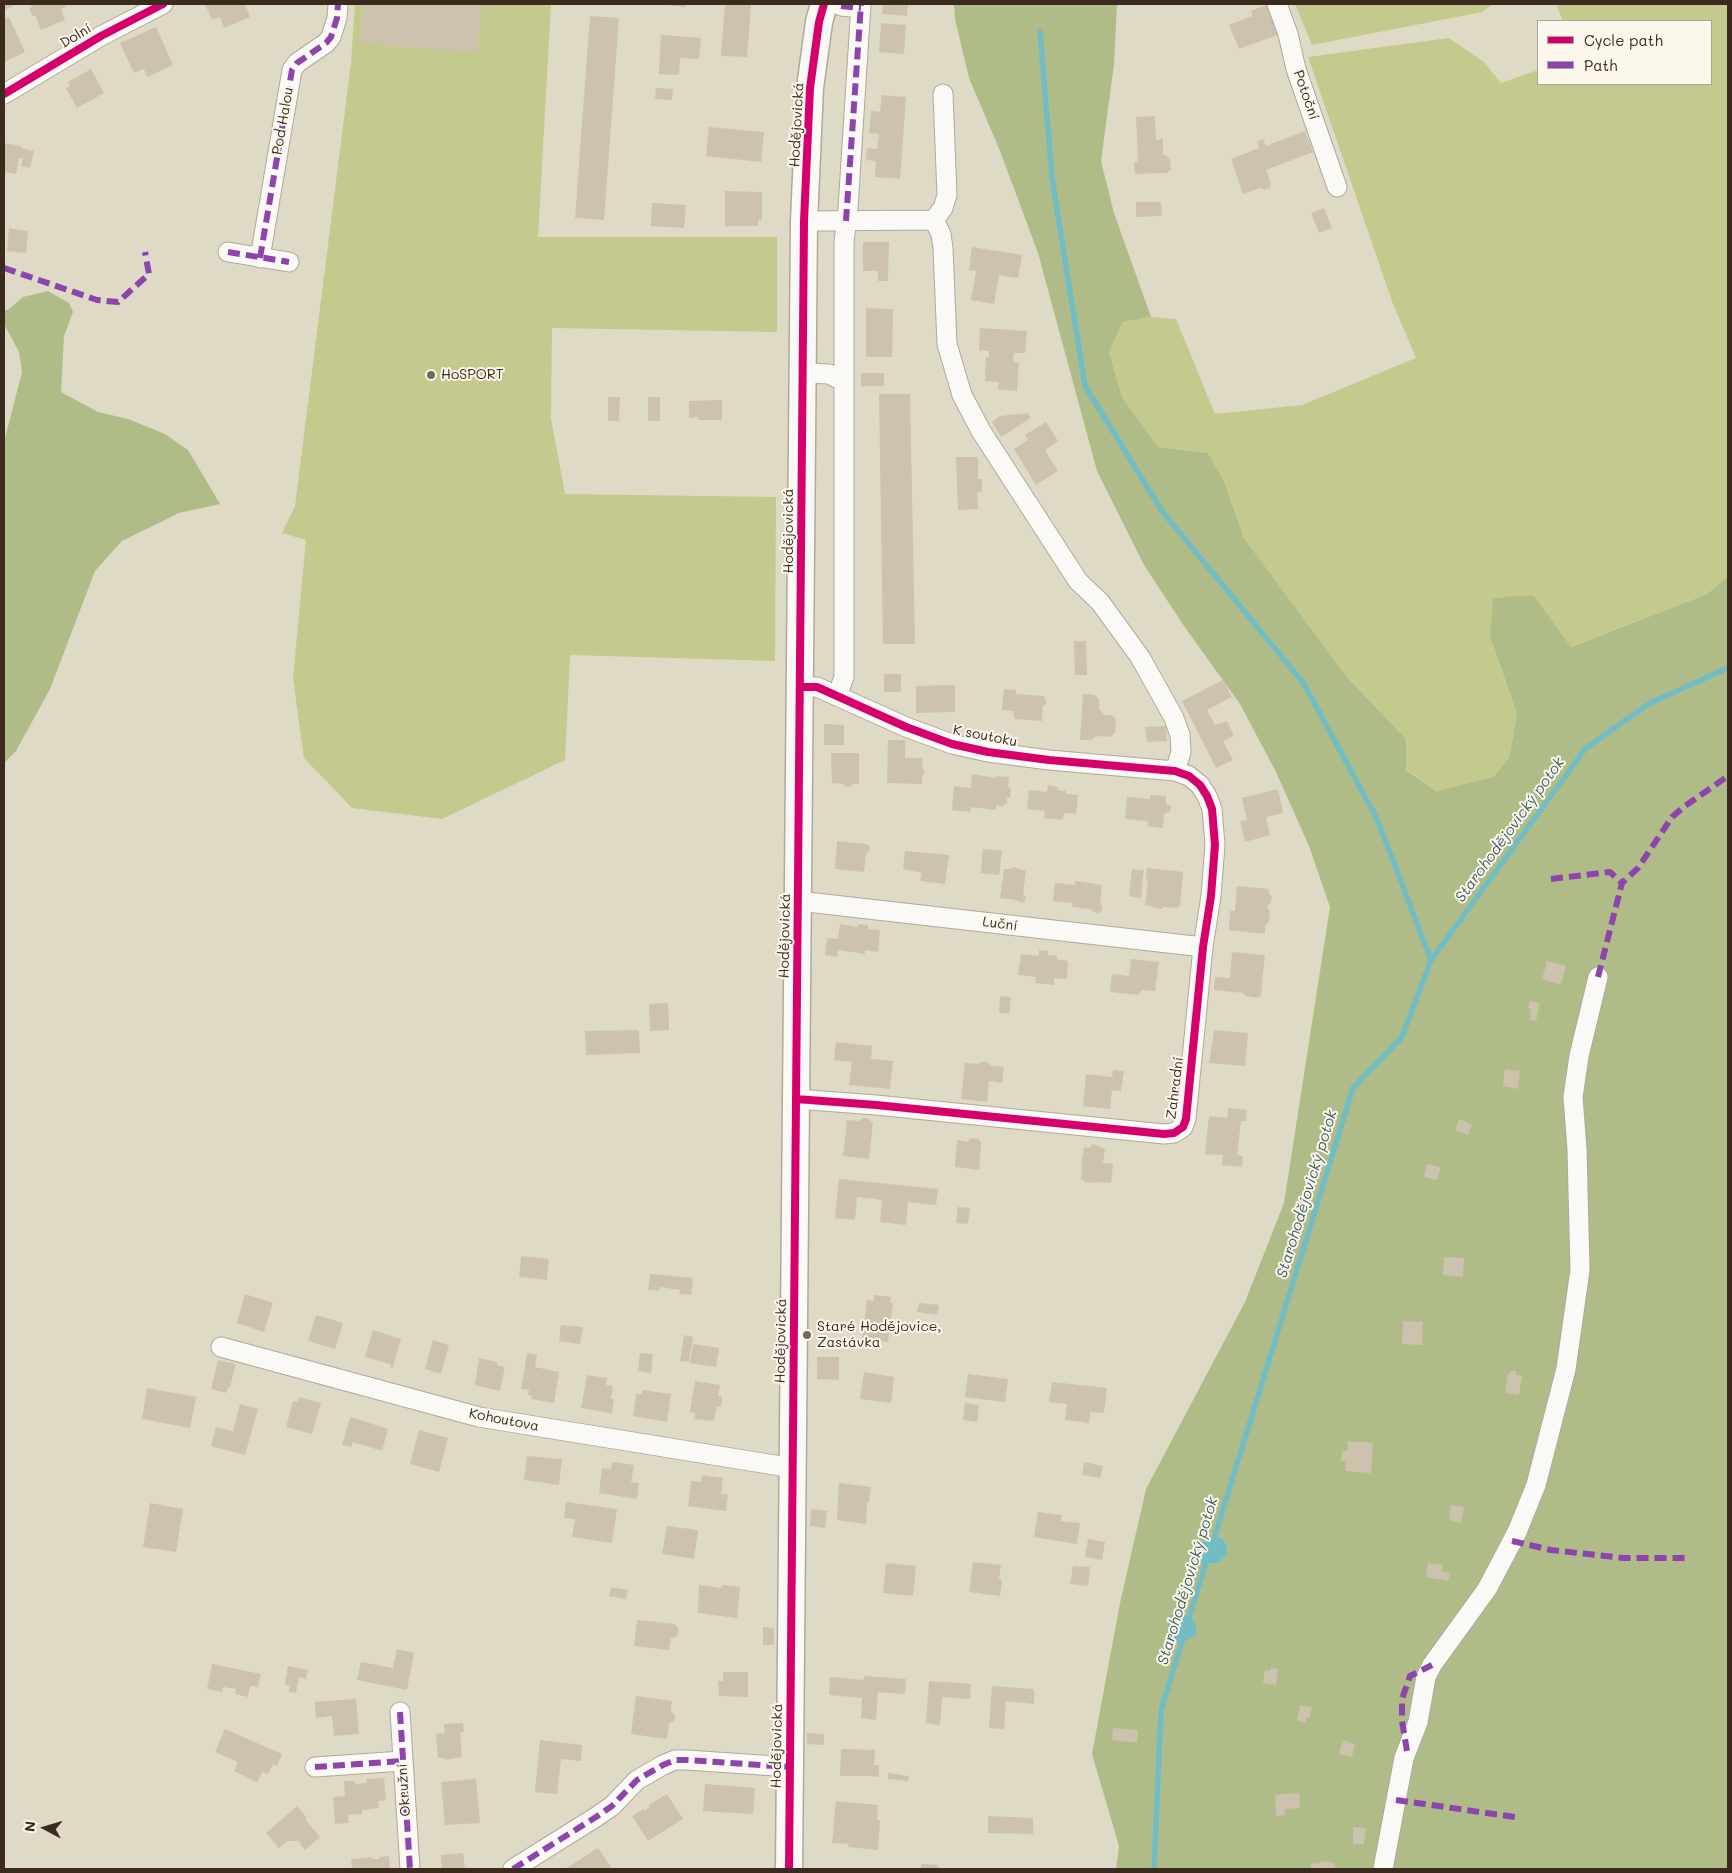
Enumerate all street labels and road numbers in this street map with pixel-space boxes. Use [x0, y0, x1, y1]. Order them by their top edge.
street label: Dolní [57, 20, 95, 52]
street label: Potoční [1290, 68, 1322, 122]
street label: Hodějovická [786, 82, 808, 168]
street label: Pod Halou [269, 86, 297, 156]
street label: Hodějovická [781, 489, 797, 573]
street label: K soutoku [951, 722, 1019, 750]
street label: Hodějovická [776, 893, 794, 979]
street label: Luční [981, 914, 1019, 934]
street label: Zahradní [1163, 1056, 1187, 1120]
street label: Hodějovická [772, 1298, 790, 1384]
street label: Kohoutova [467, 1405, 541, 1435]
street label: Hodějovická [768, 1703, 786, 1789]
street label: Okružní [394, 1763, 414, 1817]

